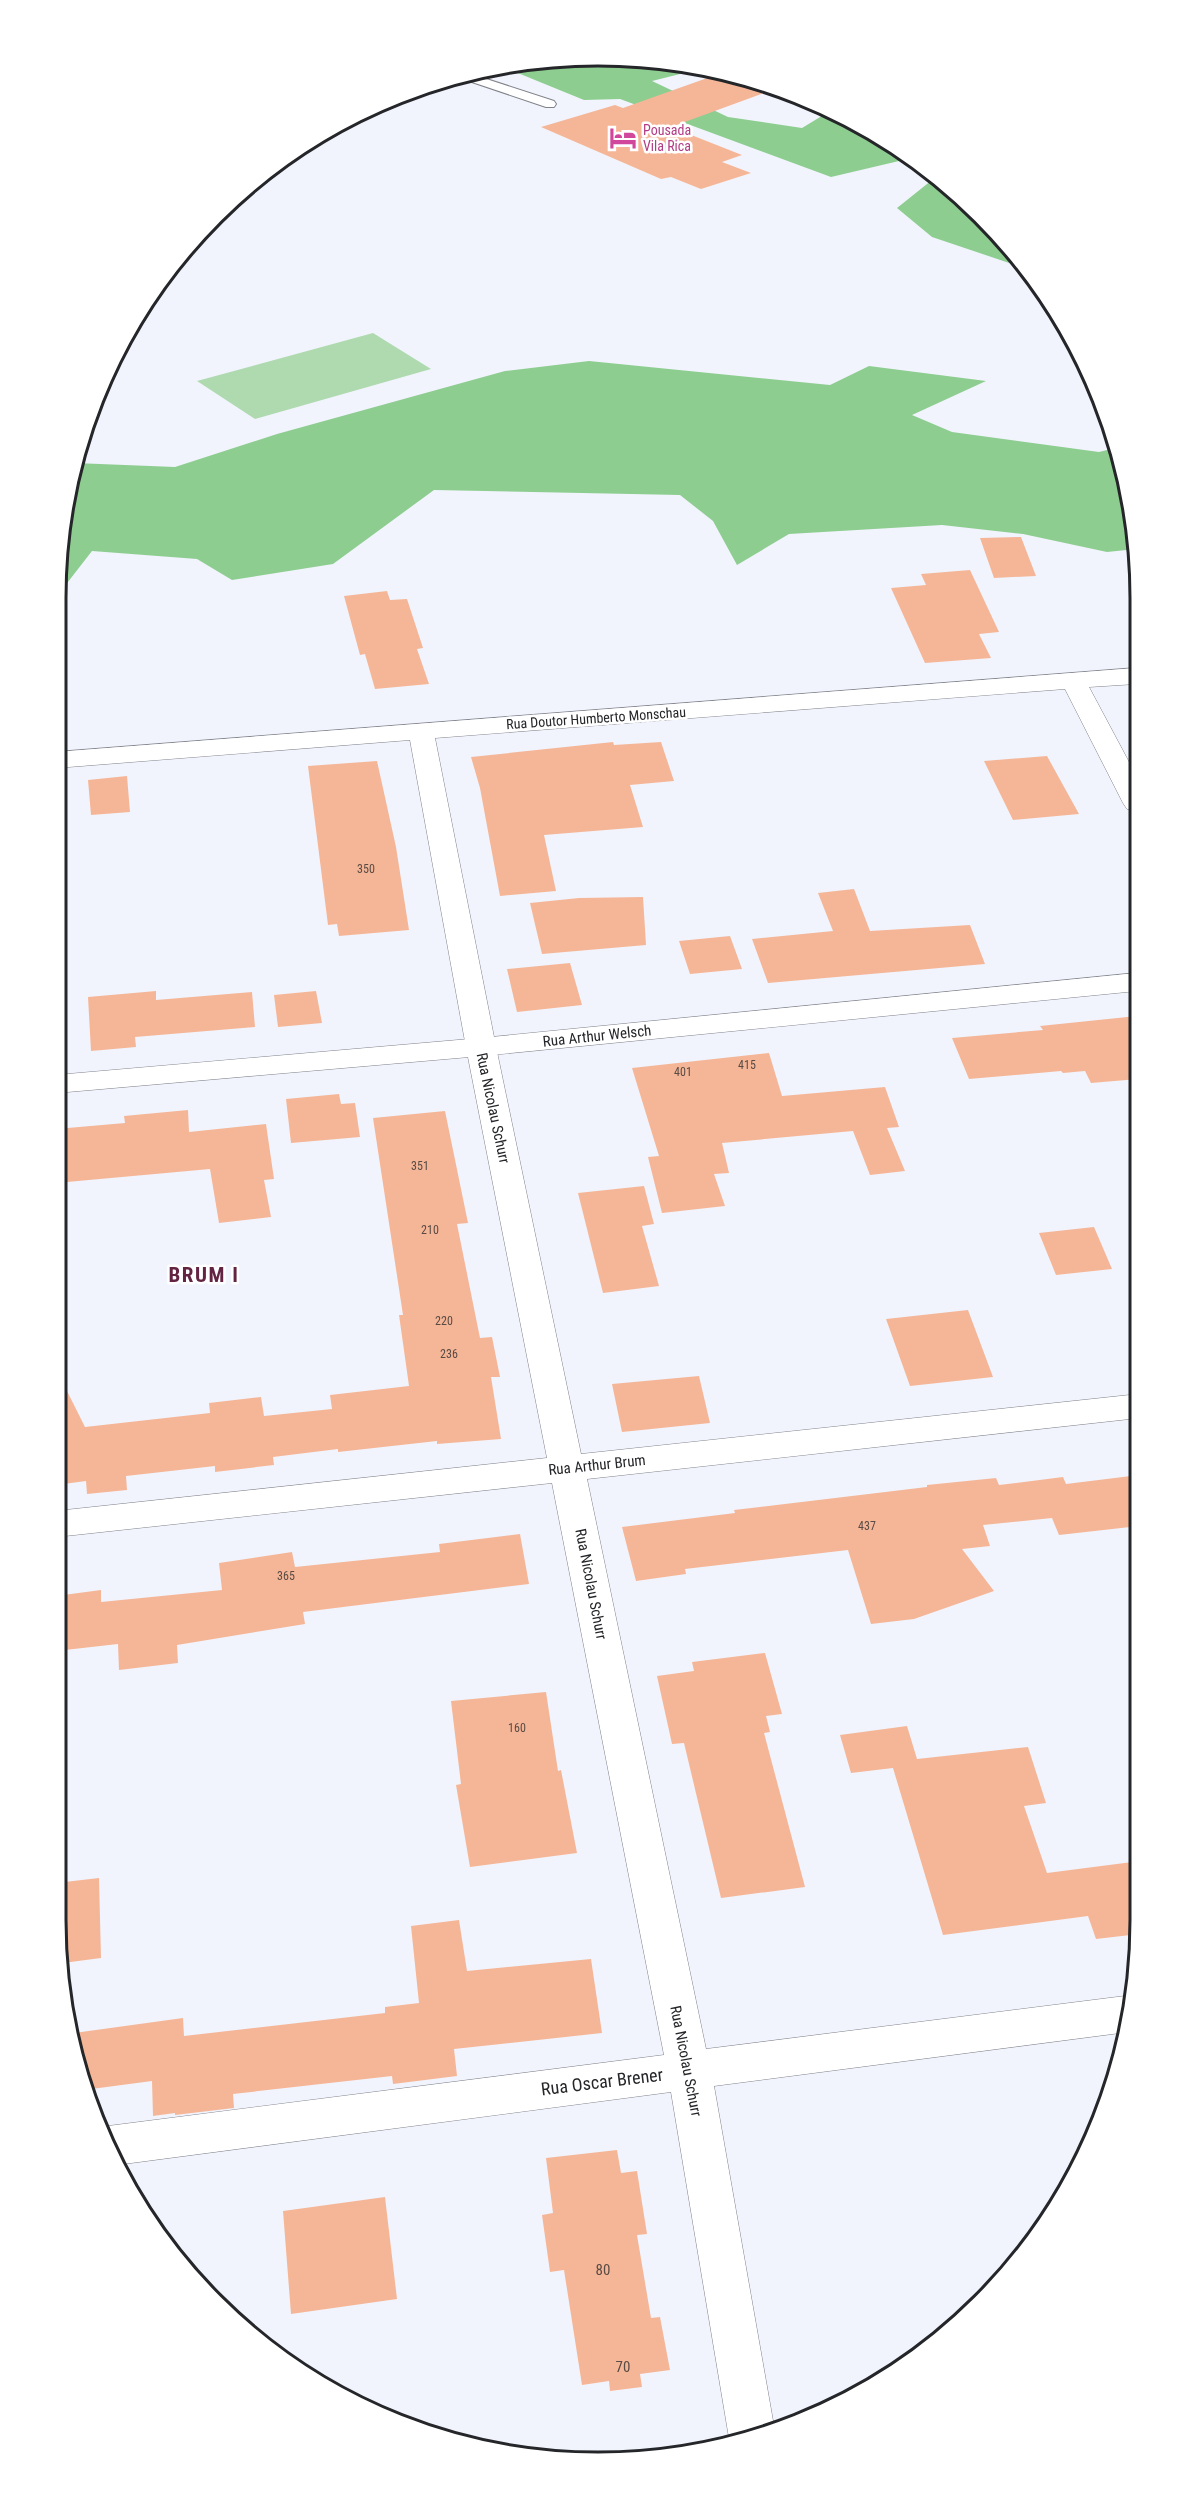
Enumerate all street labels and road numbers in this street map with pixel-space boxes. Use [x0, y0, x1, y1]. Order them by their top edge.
street label: Rua Doutor Humberto Monschau [506, 704, 686, 732]
street label: Rua Arthur Welsch [542, 1021, 652, 1051]
street label: Rua Nicolau Schurr [472, 1051, 514, 1165]
street label: Rua Arthur Brum [547, 1451, 647, 1479]
street label: Rua Nicolau Schurr [571, 1527, 611, 1641]
street label: Rua Nicolau Schurr [666, 2004, 706, 2118]
street label: Rua Oscar Brener [540, 2064, 665, 2099]

